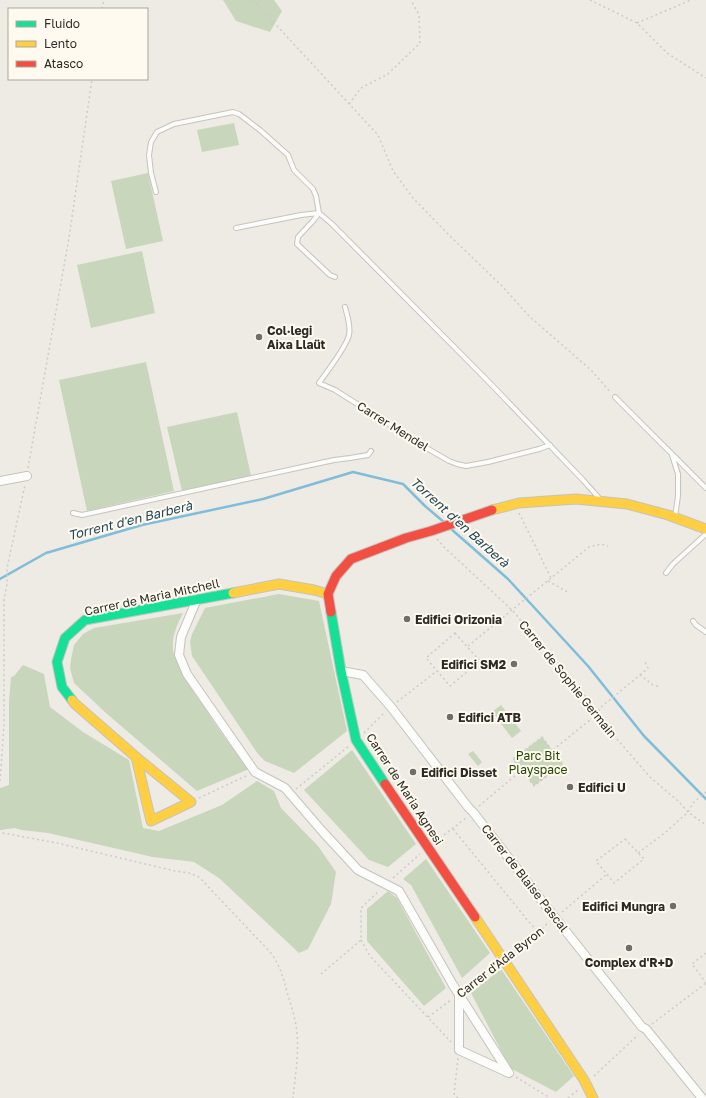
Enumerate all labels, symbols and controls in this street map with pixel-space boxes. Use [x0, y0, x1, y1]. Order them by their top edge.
legend [8, 8, 148, 80]
text: Fluido [44, 16, 80, 31]
text: Lento [44, 36, 77, 51]
text: Atasco [44, 56, 83, 71]
place label: Col·legi Aixa Llaüt [267, 323, 326, 352]
marker: Col·legi Aixa Llaüt [254, 332, 264, 342]
street label: Carrer Mendel [354, 398, 432, 454]
water label: Torrent d'en Barberà [407, 474, 513, 571]
water label: Torrent d'en Barberà [66, 497, 194, 543]
street label: Carrer de Maria Mitchell [83, 575, 221, 619]
place label: Edifici Orizonia [415, 612, 502, 627]
marker: Edifici Orizonia [402, 614, 412, 624]
street label: Carrer de Sophie Germain [516, 617, 620, 741]
place label: Edifici SM2 [441, 657, 506, 672]
marker: Edifici SM2 [509, 659, 519, 669]
place label: Edifici ATB [458, 710, 521, 725]
marker: Edifici ATB [445, 712, 455, 722]
street label: Carrer de Maria Agnesi [363, 730, 447, 848]
park label: Parc Bit Playspace [509, 748, 568, 777]
place label: Edifici Disset [421, 765, 497, 780]
marker: Edifici Disset [408, 767, 418, 777]
place label: Edifici U [578, 780, 626, 795]
marker: Edifici U [565, 782, 575, 792]
street label: Carrer de Blaise Pascal [478, 821, 572, 935]
place label: Edifici Mungra [582, 899, 665, 914]
marker: Edifici Mungra [668, 901, 678, 911]
street label: Carrer d'Ada Byron [453, 923, 547, 1001]
marker: Complex d'R+D [624, 943, 634, 953]
place label: Complex d'R+D [585, 955, 674, 970]

